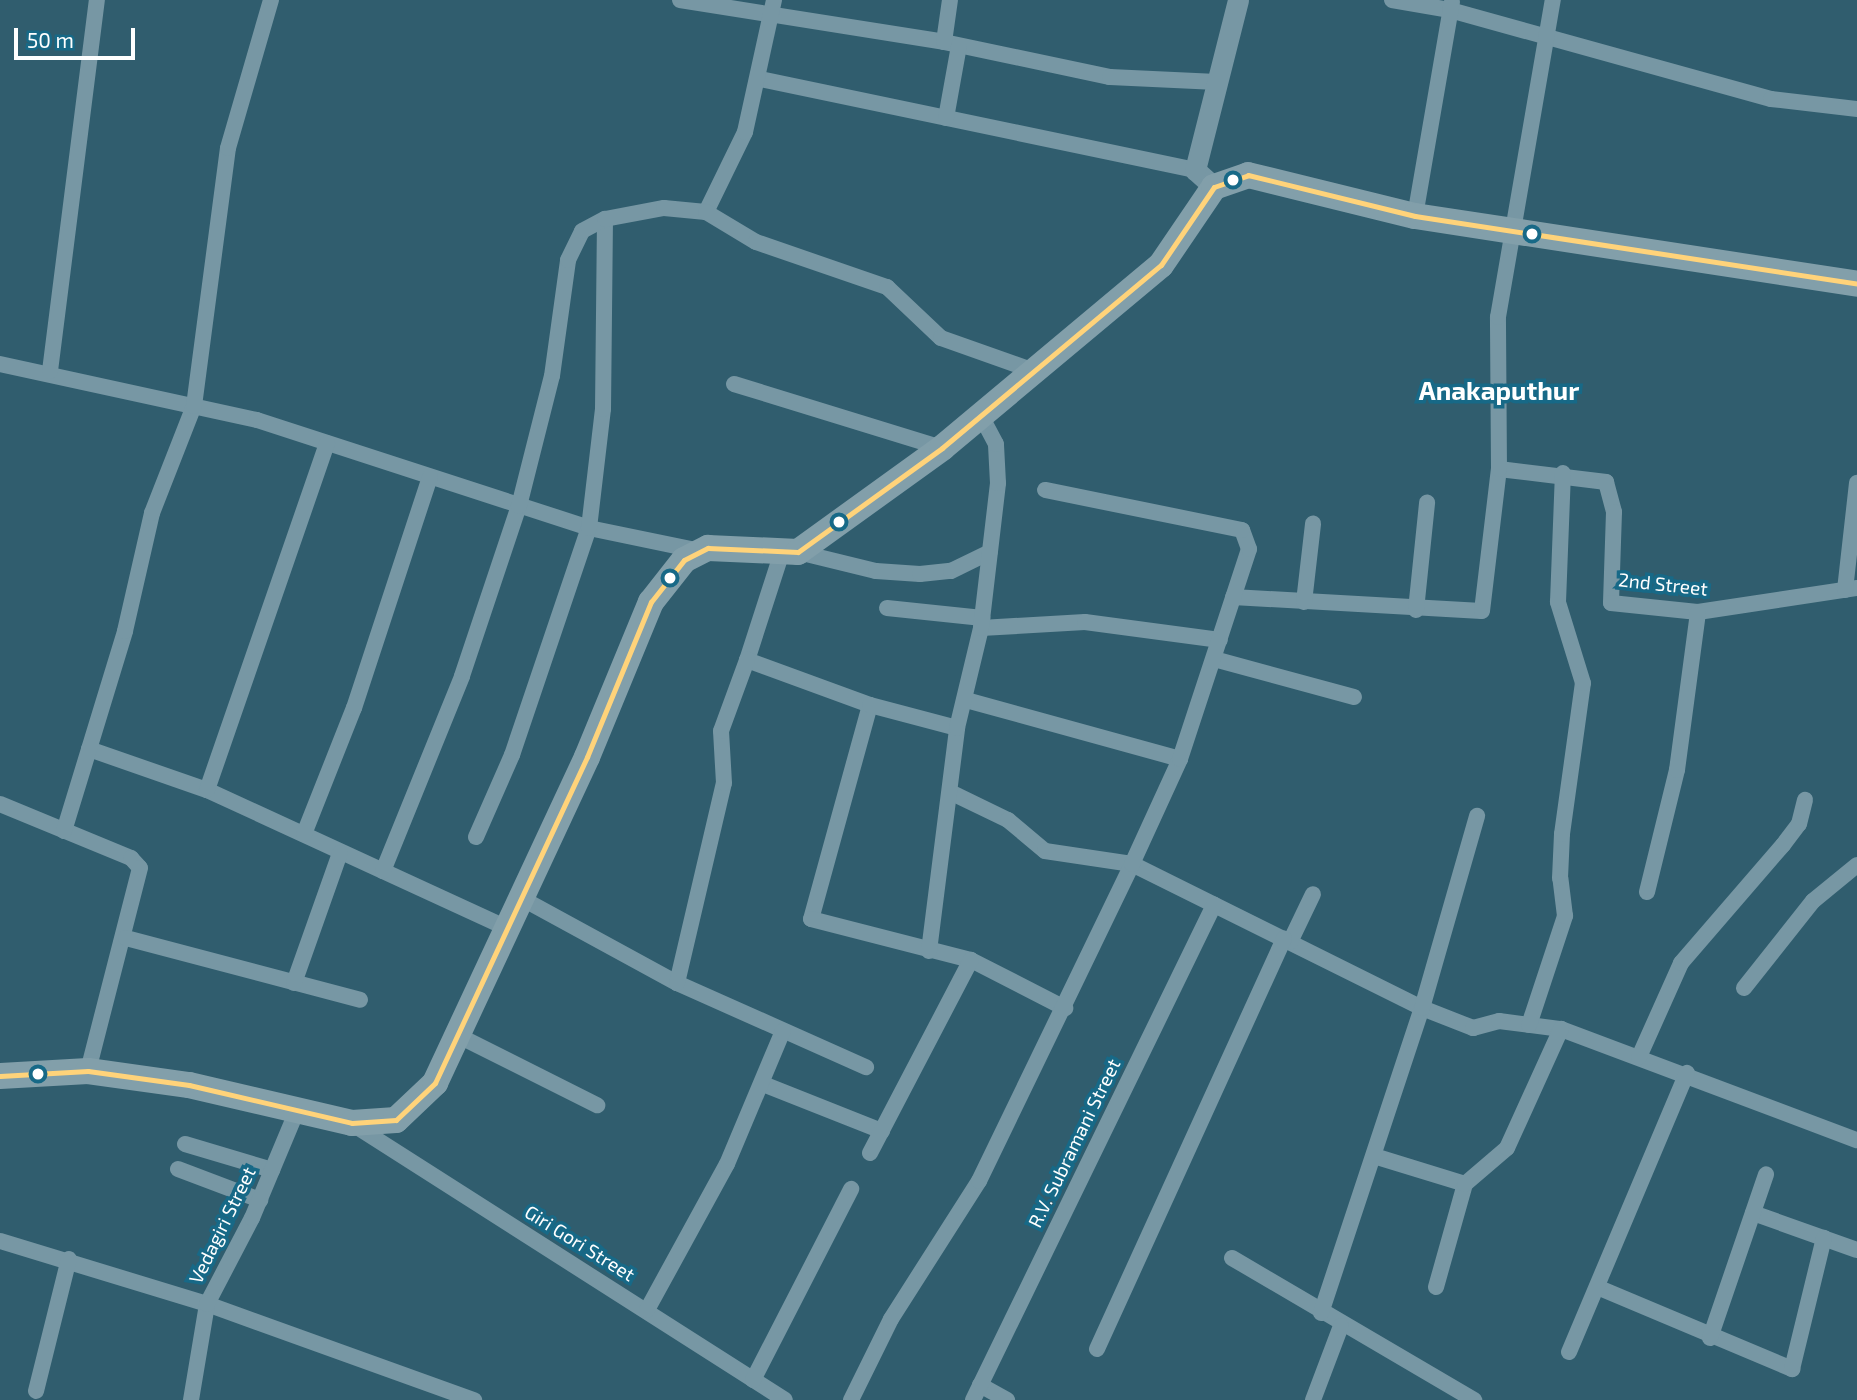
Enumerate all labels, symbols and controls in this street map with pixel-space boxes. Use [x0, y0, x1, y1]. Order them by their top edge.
scale bar [18, 14, 138, 58]
text: 50 m [27, 27, 74, 52]
unlabelled marker [1226, 173, 1240, 187]
unlabelled marker [1525, 227, 1539, 241]
district label: Anakaputhur [1419, 374, 1579, 406]
unlabelled marker [832, 515, 846, 529]
street label: 2nd Street [1617, 568, 1709, 600]
unlabelled marker [663, 571, 677, 585]
street label: R.V. Subramani Street [1023, 1055, 1125, 1231]
unlabelled marker [31, 1067, 45, 1081]
street label: Vedagiri Street [184, 1163, 260, 1287]
street label: Giri Gori Street [521, 1200, 639, 1286]

